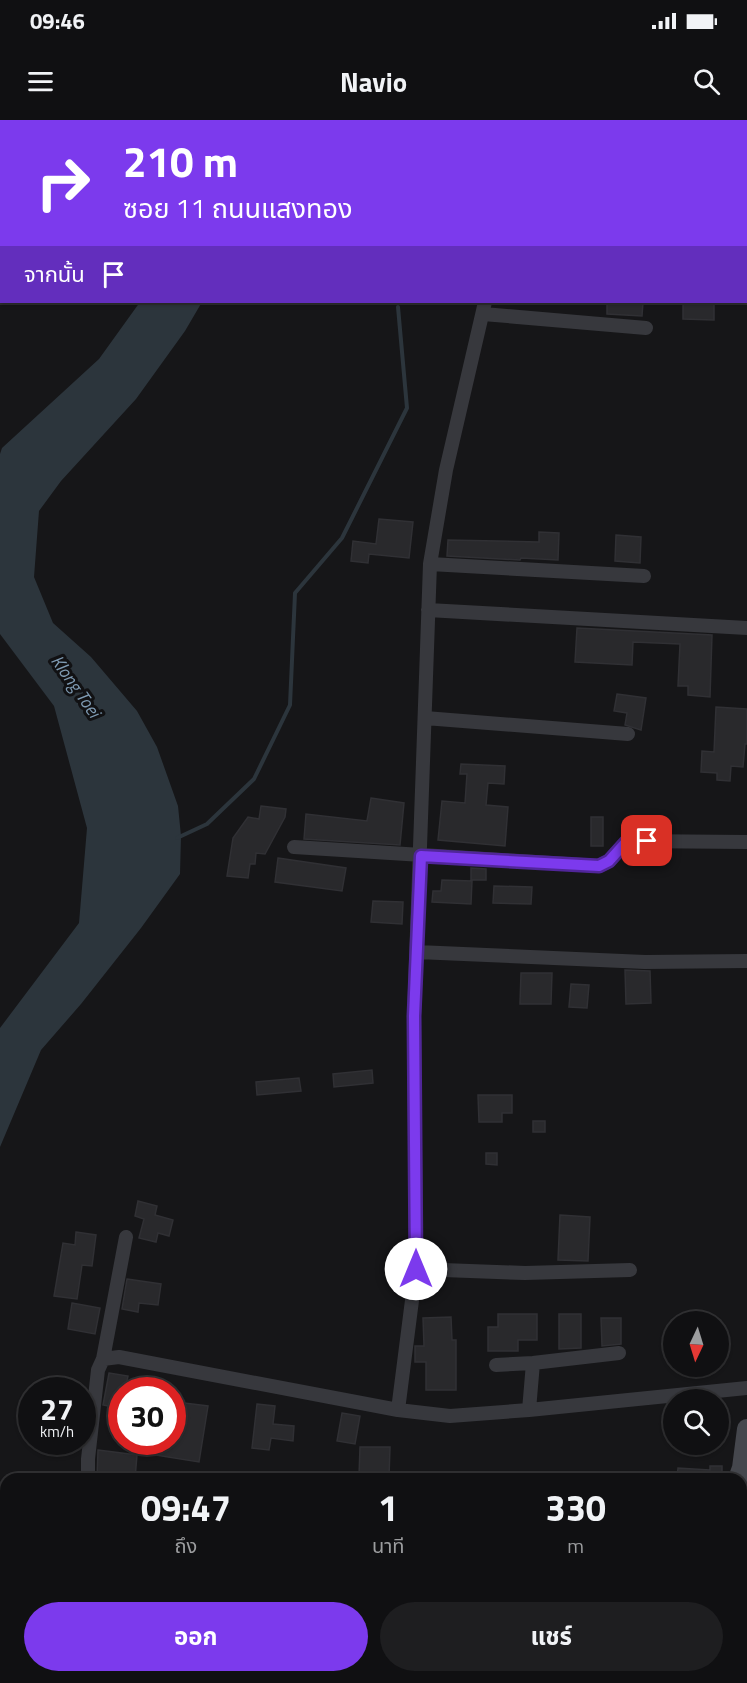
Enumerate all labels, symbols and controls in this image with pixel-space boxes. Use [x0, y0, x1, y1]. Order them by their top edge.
text: 09:46 [30, 4, 85, 38]
text: Navio [340, 61, 407, 102]
icon: menu [24, 65, 57, 98]
icon: search [690, 65, 723, 98]
text: 210 m [123, 129, 238, 193]
icon: right [24, 144, 102, 222]
text: ซอย 11 ถนนแสงทอง [123, 187, 352, 228]
text: จากนั้น [24, 257, 85, 291]
icon: arrive [97, 258, 130, 291]
water label: Klong Toei [44, 649, 109, 725]
pin [621, 815, 672, 866]
icon: arrive [630, 824, 663, 857]
position arrow [384, 1237, 448, 1301]
north arrow [663, 1311, 729, 1377]
map controls [663, 1311, 729, 1455]
speed limit sign: 30 [108, 1377, 186, 1455]
text: 27 [40, 1386, 74, 1432]
button: search [663, 1389, 729, 1455]
text: km/h [40, 1420, 74, 1443]
text: 09:47 [141, 1480, 231, 1535]
text: 1 [378, 1480, 398, 1535]
text: 330 [545, 1480, 606, 1535]
text: ถึง [175, 1530, 197, 1561]
text: นาที [372, 1530, 404, 1561]
text: m [567, 1530, 584, 1561]
button: ออก [24, 1602, 368, 1671]
button: แชร์ [380, 1602, 723, 1671]

